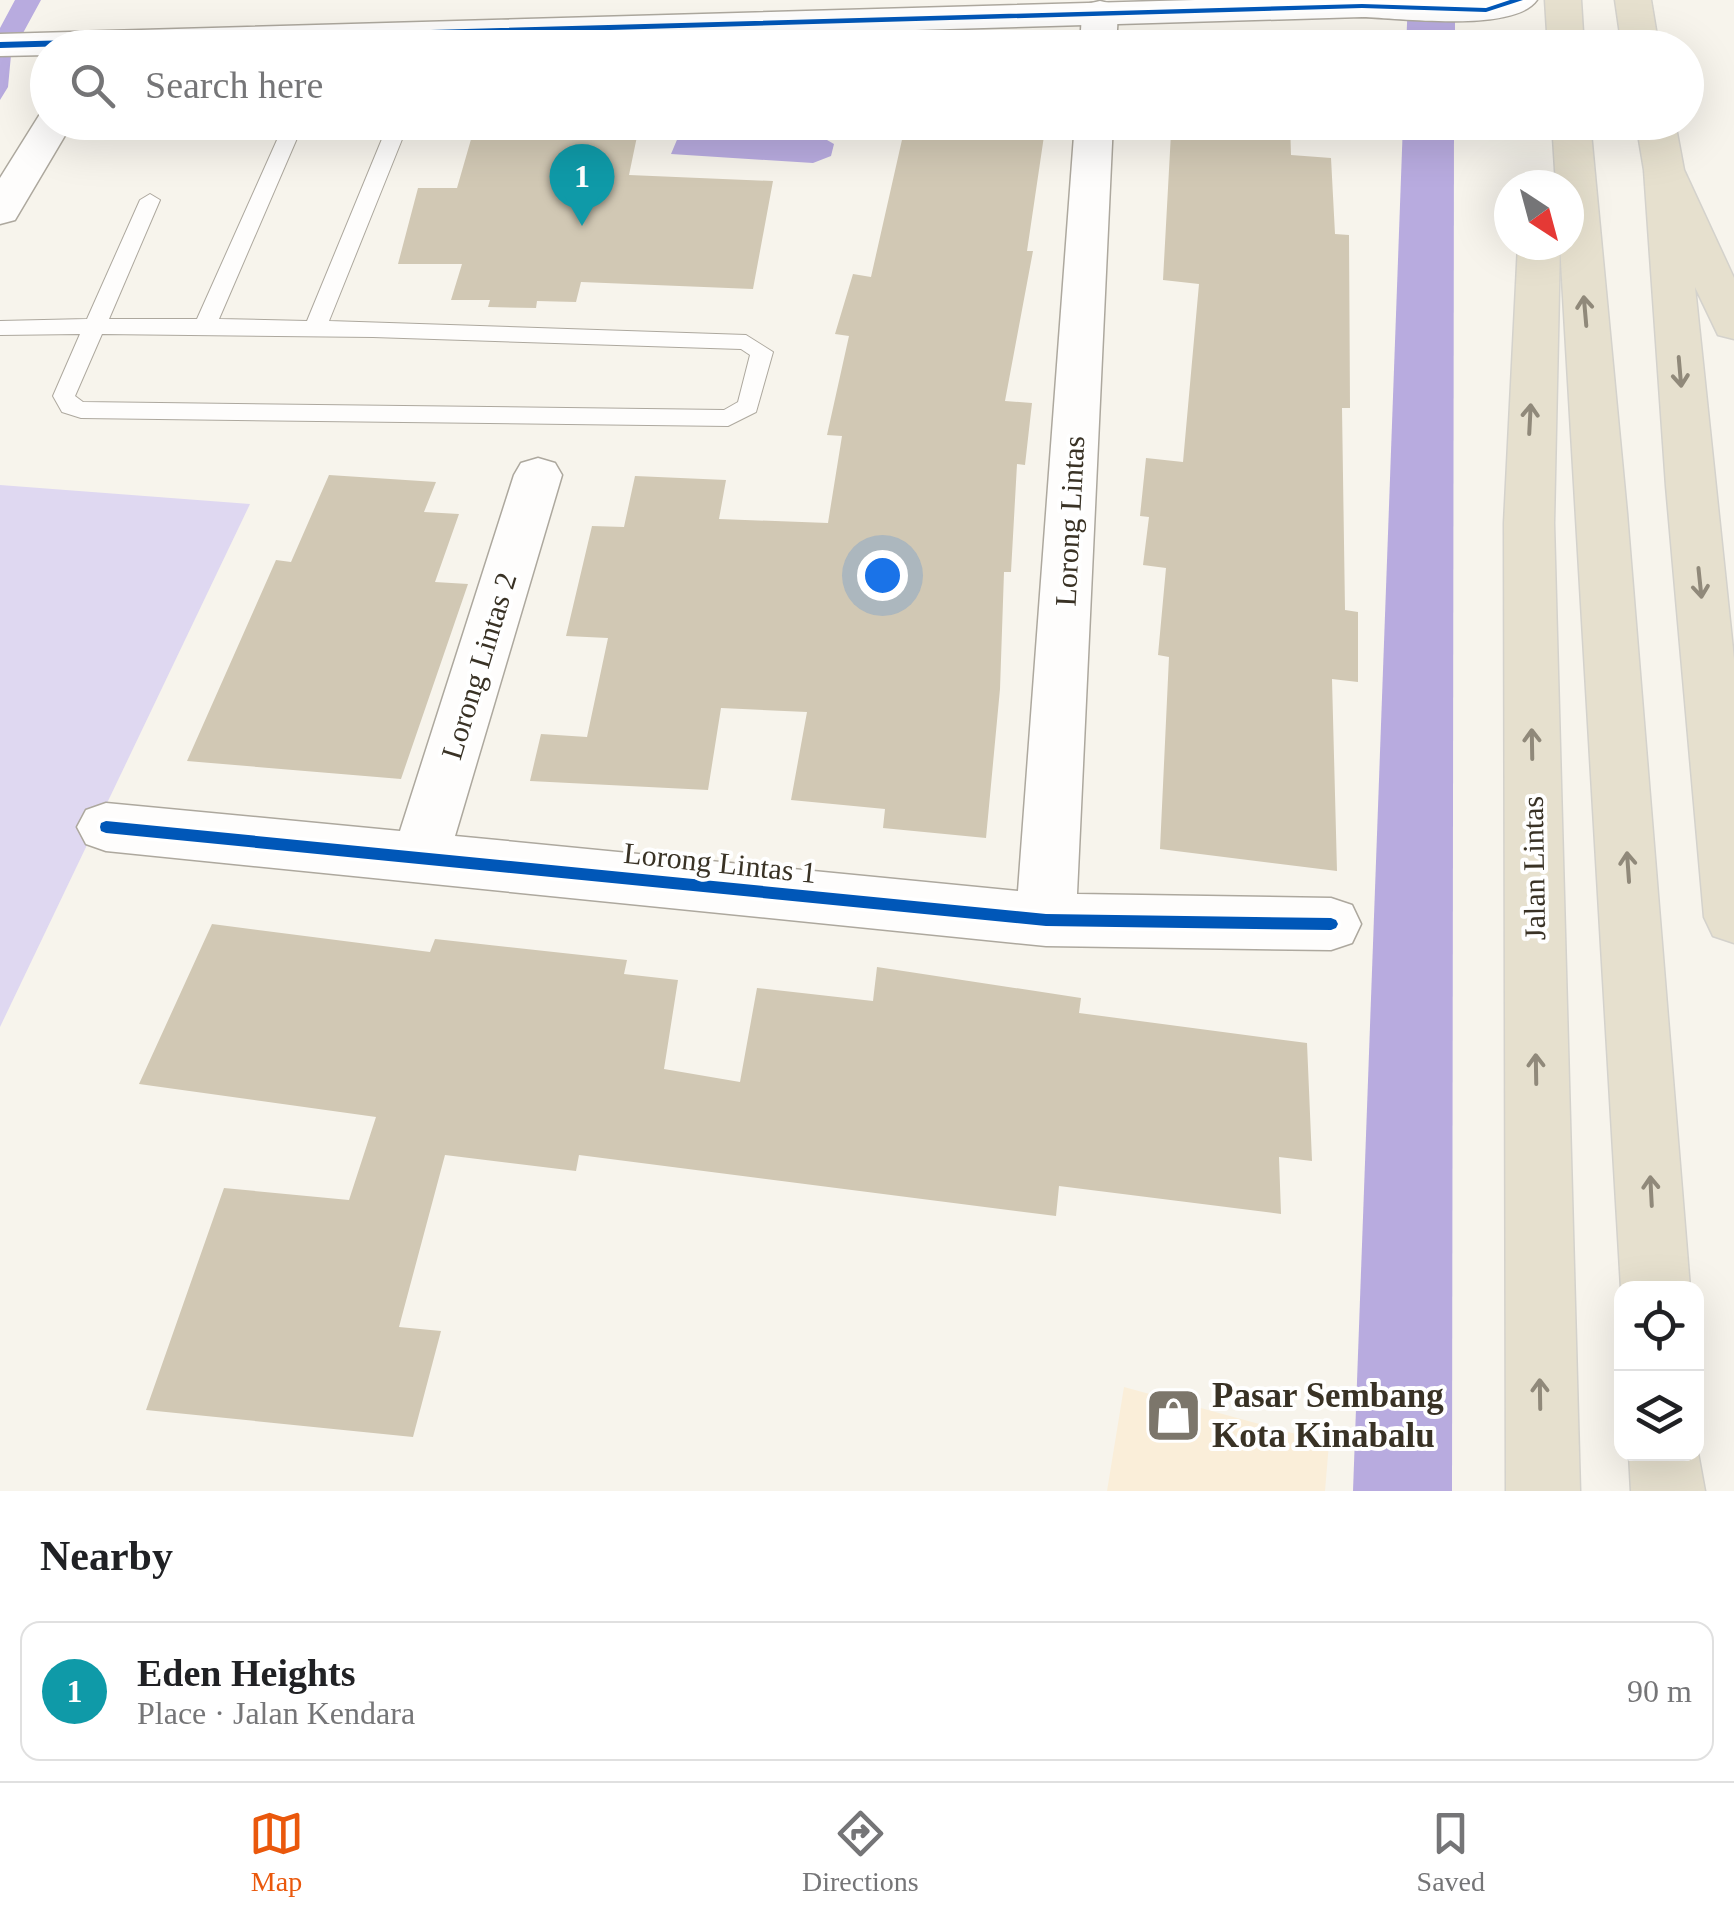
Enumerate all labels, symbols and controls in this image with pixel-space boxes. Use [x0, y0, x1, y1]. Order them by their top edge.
search box [30, 30, 1704, 140]
icon: search [65, 58, 120, 113]
text: Search here [145, 64, 323, 106]
pin: 1 [550, 144, 614, 226]
north arrow [1494, 170, 1584, 260]
one-way arrow [1575, 295, 1594, 327]
one-way arrow [1671, 356, 1690, 388]
one-way arrow [1521, 403, 1540, 435]
street label: Lorong Lintas [1049, 435, 1090, 607]
your location [857, 550, 908, 601]
one-way arrow [1690, 566, 1709, 598]
street label: Lorong Lintas 2 [434, 569, 523, 763]
one-way arrow [1522, 728, 1542, 760]
street label: Jalan Lintas [1516, 796, 1551, 940]
street label: Lorong Lintas 1 [622, 836, 818, 889]
one-way arrow [1618, 851, 1637, 884]
one-way arrow [1526, 1053, 1546, 1086]
one-way arrow [1641, 1176, 1660, 1208]
map controls [1614, 1281, 1704, 1461]
button: locate [1614, 1281, 1704, 1371]
button: layers [1614, 1371, 1704, 1461]
place label: Pasar Sembang Kota Kinabalu [1212, 1376, 1444, 1455]
one-way arrow [1531, 1378, 1550, 1410]
shop icon: Pasar Sembang Kota Kinabalu [1143, 1385, 1203, 1445]
text: Nearby [40, 1533, 173, 1579]
text: Eden Heights [137, 1652, 356, 1694]
text: 1 [67, 1673, 83, 1709]
text: 90 m [1627, 1673, 1692, 1709]
text: Place · Jalan Kendara [137, 1695, 415, 1731]
tab: Map [249, 1806, 304, 1898]
tab: Directions [802, 1806, 919, 1898]
tab: Saved [1417, 1806, 1485, 1898]

